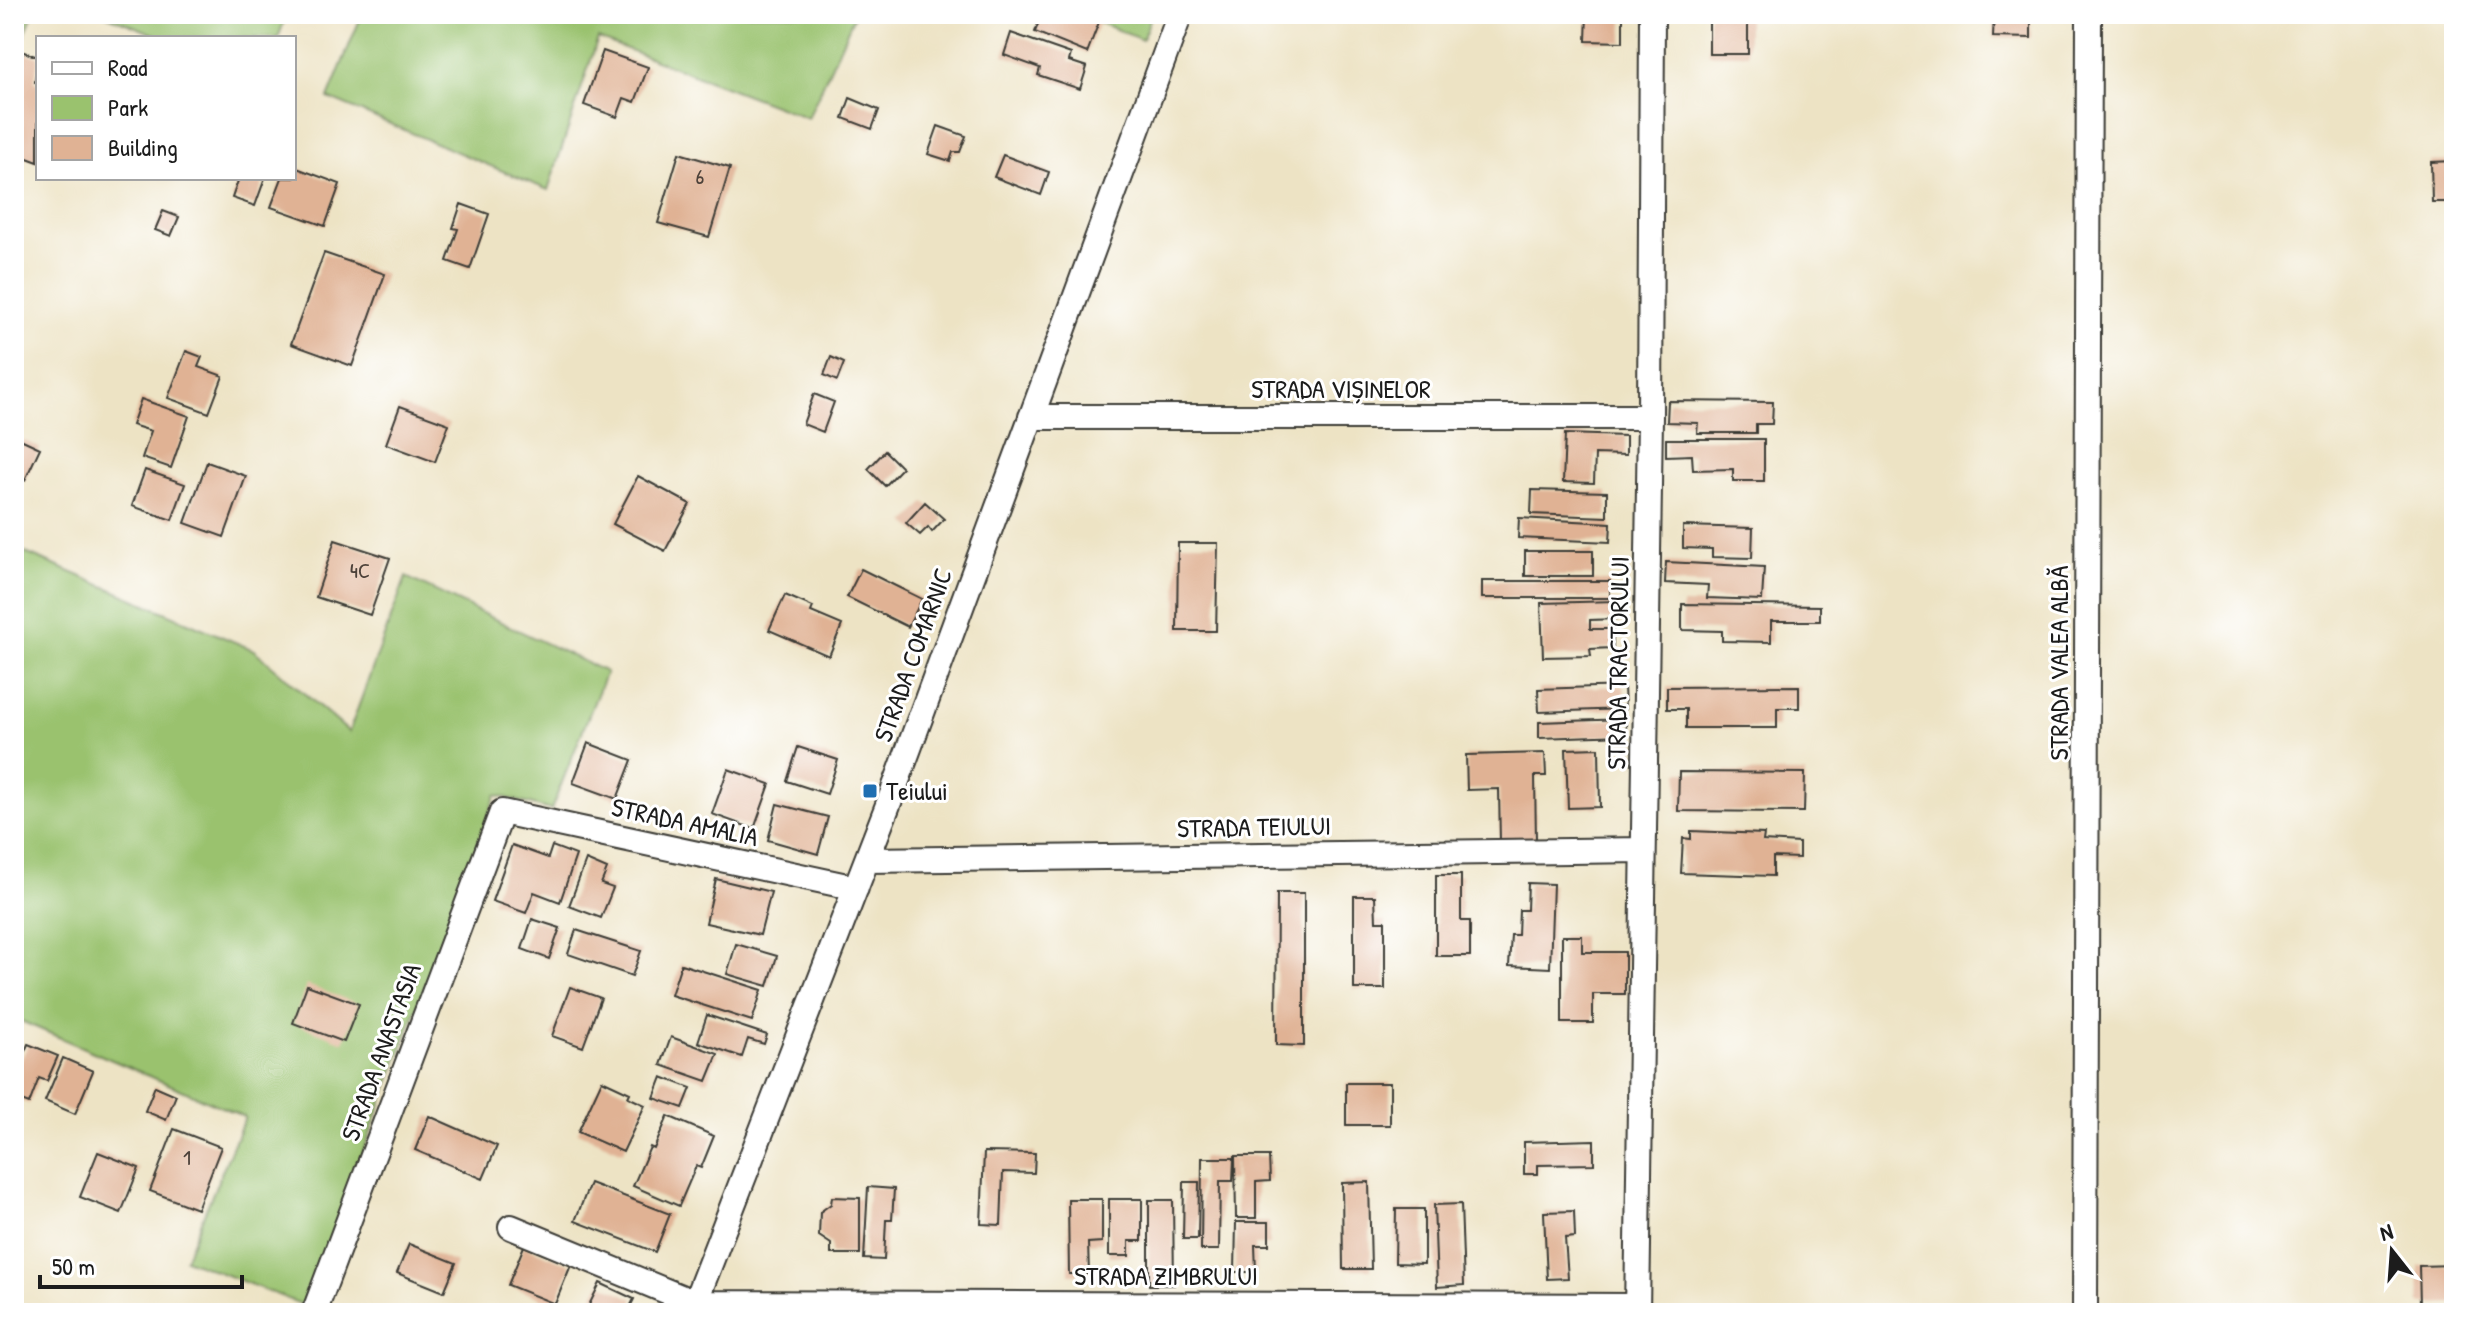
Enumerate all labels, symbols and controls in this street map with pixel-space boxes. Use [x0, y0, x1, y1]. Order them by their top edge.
legend [36, 36, 296, 180]
text: Road [108, 51, 147, 83]
text: Park [108, 91, 148, 123]
text: Building [108, 131, 178, 163]
house number: 6 [696, 161, 705, 191]
street label: STRADA VIȘINELOR [1251, 371, 1431, 406]
house number: 4C [350, 555, 370, 585]
street label: STRADA TRACTORULUI [1598, 556, 1637, 770]
street label: STRADA COMARNIC [865, 563, 960, 747]
street label: STRADA VALEA ALBĂ [2041, 565, 2076, 760]
place label: Teiului [886, 773, 948, 808]
marker: Teiului [861, 782, 879, 800]
street label: STRADA AMALIA [609, 789, 762, 854]
street label: STRADA TEIULUI [1177, 808, 1331, 845]
street label: STRADA ANASTASIA [332, 958, 429, 1145]
house number: 1 [183, 1142, 191, 1172]
north arrow [2352, 1211, 2432, 1291]
text: N [2376, 1216, 2396, 1248]
scale bar [40, 1239, 242, 1289]
text: 50 m [52, 1250, 95, 1282]
street label: STRADA ZIMBRULUI [1074, 1258, 1258, 1293]

